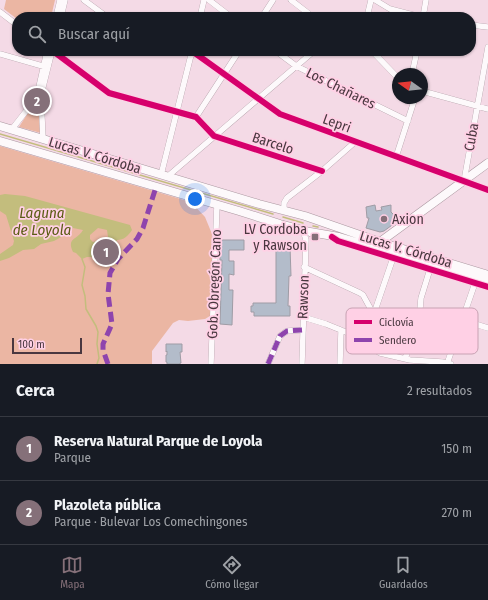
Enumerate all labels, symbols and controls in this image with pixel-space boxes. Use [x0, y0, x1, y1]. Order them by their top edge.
search box [12, 12, 476, 56]
icon: search [26, 23, 48, 45]
text: Buscar aquí [58, 25, 130, 43]
street label: Los Chañares [303, 64, 378, 113]
north arrow [392, 68, 428, 104]
pin: 2 [24, 86, 50, 116]
street label: Lepri [320, 111, 353, 136]
street label: Cuba [461, 122, 482, 153]
street label: Barcelo [250, 129, 296, 158]
street label: Lucas V. Córdoba [47, 133, 143, 178]
your location [185, 189, 205, 209]
water label: Laguna de Loyola [13, 204, 72, 239]
place label: Axion [392, 211, 424, 228]
marker: Axion [379, 214, 389, 224]
place label: LV Cordoba y Rawson [244, 221, 307, 254]
street label: Lucas V. Córdoba [358, 227, 454, 272]
street label: Gob. Obregón Cano [204, 229, 225, 339]
marker: LV Cordoba y Rawson [310, 232, 320, 242]
pin: 1 [93, 237, 119, 267]
street label: Rawson [294, 275, 313, 319]
legend [346, 308, 478, 354]
text: Ciclovía [379, 316, 414, 329]
text: Sendero [379, 334, 417, 347]
scale bar [12, 336, 82, 355]
text: 100 m [18, 338, 45, 351]
text: Cerca [16, 380, 55, 401]
text: 2 resultados [407, 383, 472, 398]
text: Reserva Natural Parque de Loyola [54, 432, 263, 450]
text: 1 [26, 441, 32, 456]
text: 150 m [441, 441, 472, 456]
text: Parque [54, 450, 91, 465]
text: Plazoleta pública [54, 496, 161, 514]
text: 2 [26, 505, 32, 520]
text: 270 m [441, 505, 472, 520]
text: Parque · Bulevar Los Comechingones [54, 514, 248, 529]
tab: Mapa [60, 554, 85, 591]
tab: Cómo llegar [205, 554, 259, 591]
tab: Guardados [379, 554, 428, 591]

